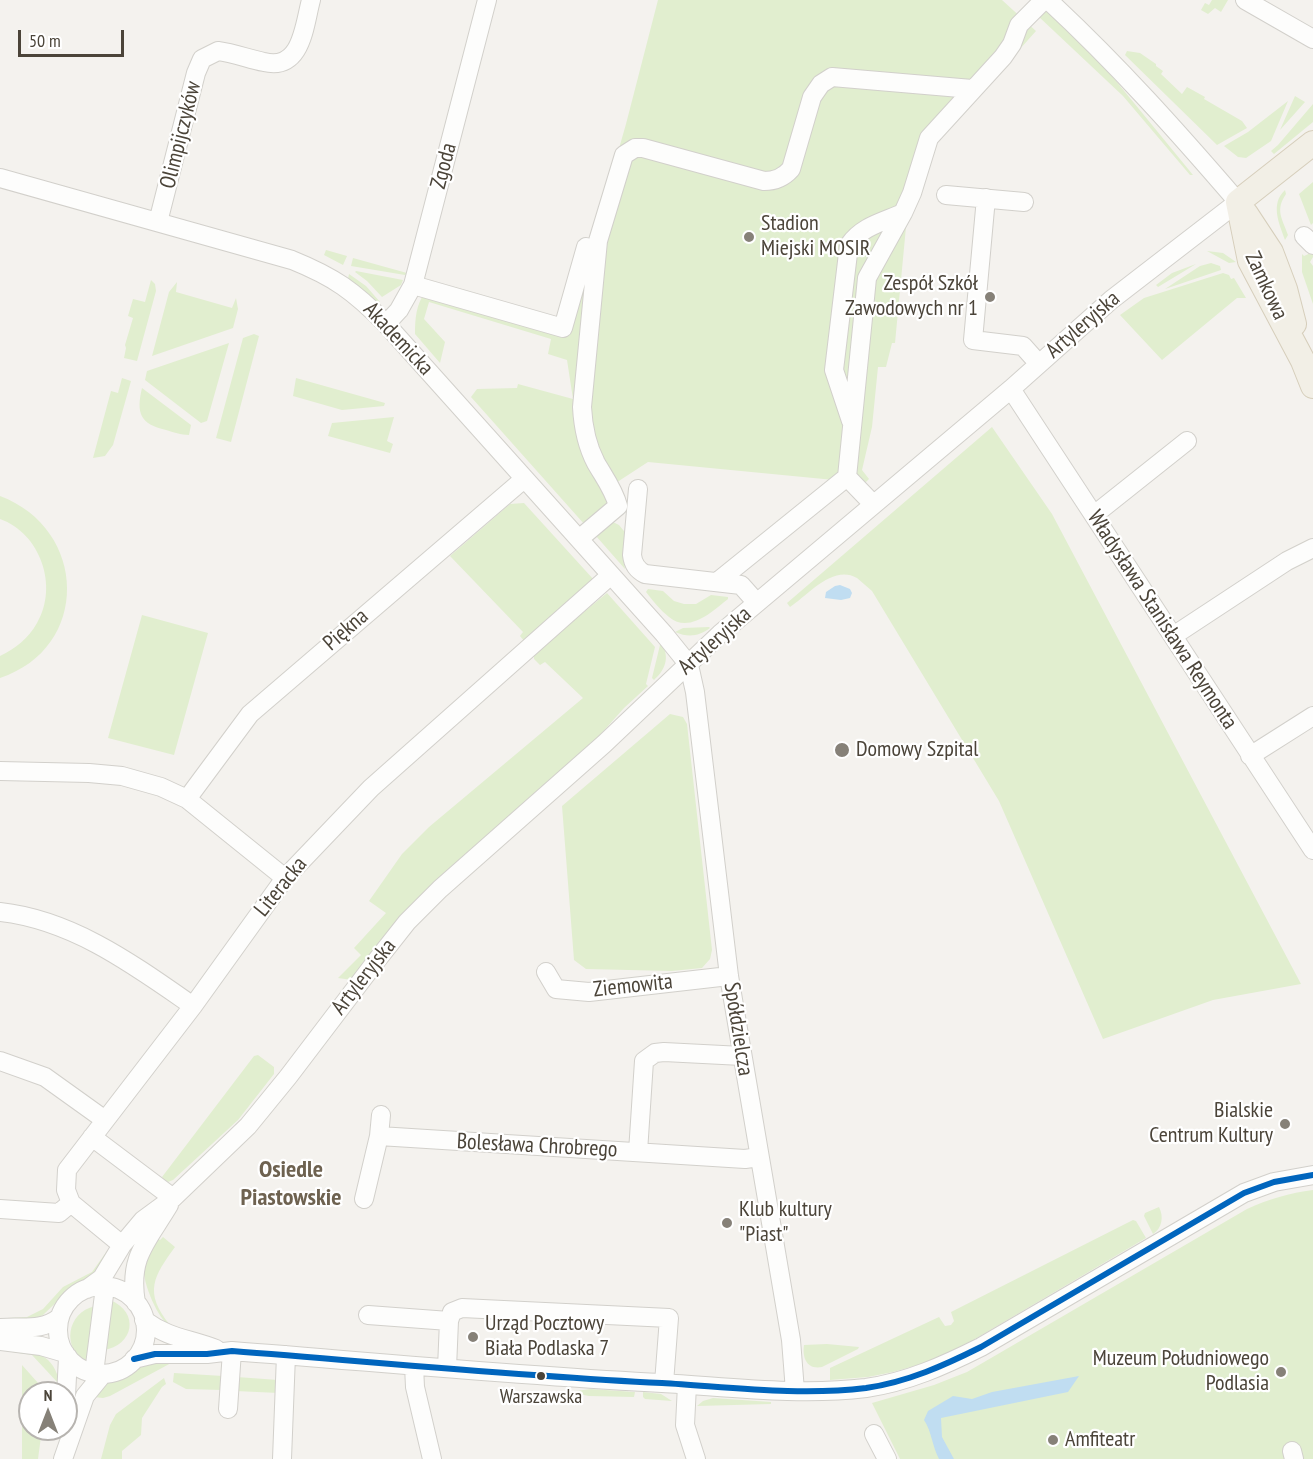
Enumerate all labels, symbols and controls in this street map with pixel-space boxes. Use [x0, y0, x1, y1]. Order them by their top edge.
scale bar [21, 18, 128, 56]
text: 50 m [29, 29, 61, 52]
street label: Olimpijczyków [155, 79, 207, 191]
street label: Zgoda [425, 140, 463, 192]
place label: Stadion Miejski MOSIR [761, 211, 870, 262]
marker: Stadion Miejski MOSIR [742, 230, 756, 244]
street label: Zamkowa [1239, 248, 1293, 324]
place label: Zespół Szkół Zawodowych nr 1 [845, 271, 978, 322]
street label: Artyleryjska [1041, 286, 1125, 364]
marker: Zespół Szkół Zawodowych nr 1 [983, 290, 997, 304]
street label: Akademicka [357, 297, 439, 381]
street label: Władysława Stanisława Reymonta [1081, 506, 1243, 734]
street label: Artyleryjska [673, 601, 757, 681]
street label: Piękna [318, 603, 374, 657]
place label: Domowy Szpital [856, 737, 978, 763]
marker: Domowy Szpital [833, 741, 851, 759]
street label: Literacka [249, 852, 313, 922]
street label: Artyleryjska [326, 934, 402, 1020]
street label: Ziemowita [592, 969, 674, 1003]
street label: Spółdzielcza [718, 980, 758, 1078]
place label: Bialskie Centrum Kultury [1149, 1098, 1273, 1150]
marker: Bialskie Centrum Kultury [1278, 1117, 1292, 1131]
street label: Bolesława Chrobrego [456, 1129, 618, 1163]
district label: Osiedle Piastowskie [241, 1156, 341, 1212]
place label: Klub kultury "Piast" [739, 1197, 832, 1248]
marker: Klub kultury "Piast" [720, 1216, 734, 1230]
place label: Urząd Pocztowy Biała Podlaska 7 [485, 1311, 609, 1362]
marker: Urząd Pocztowy Biała Podlaska 7 [466, 1330, 480, 1344]
place label: Muzeum Południowego Podlasia [1093, 1346, 1269, 1398]
marker: Muzeum Południowego Podlasia [1274, 1365, 1288, 1379]
marker: Warszawska [535, 1370, 547, 1382]
north arrow [18, 1381, 78, 1441]
text: N [44, 1385, 52, 1405]
place label: Warszawska [500, 1385, 582, 1409]
place label: Amfiteatr [1065, 1427, 1135, 1453]
marker: Amfiteatr [1046, 1433, 1060, 1447]

